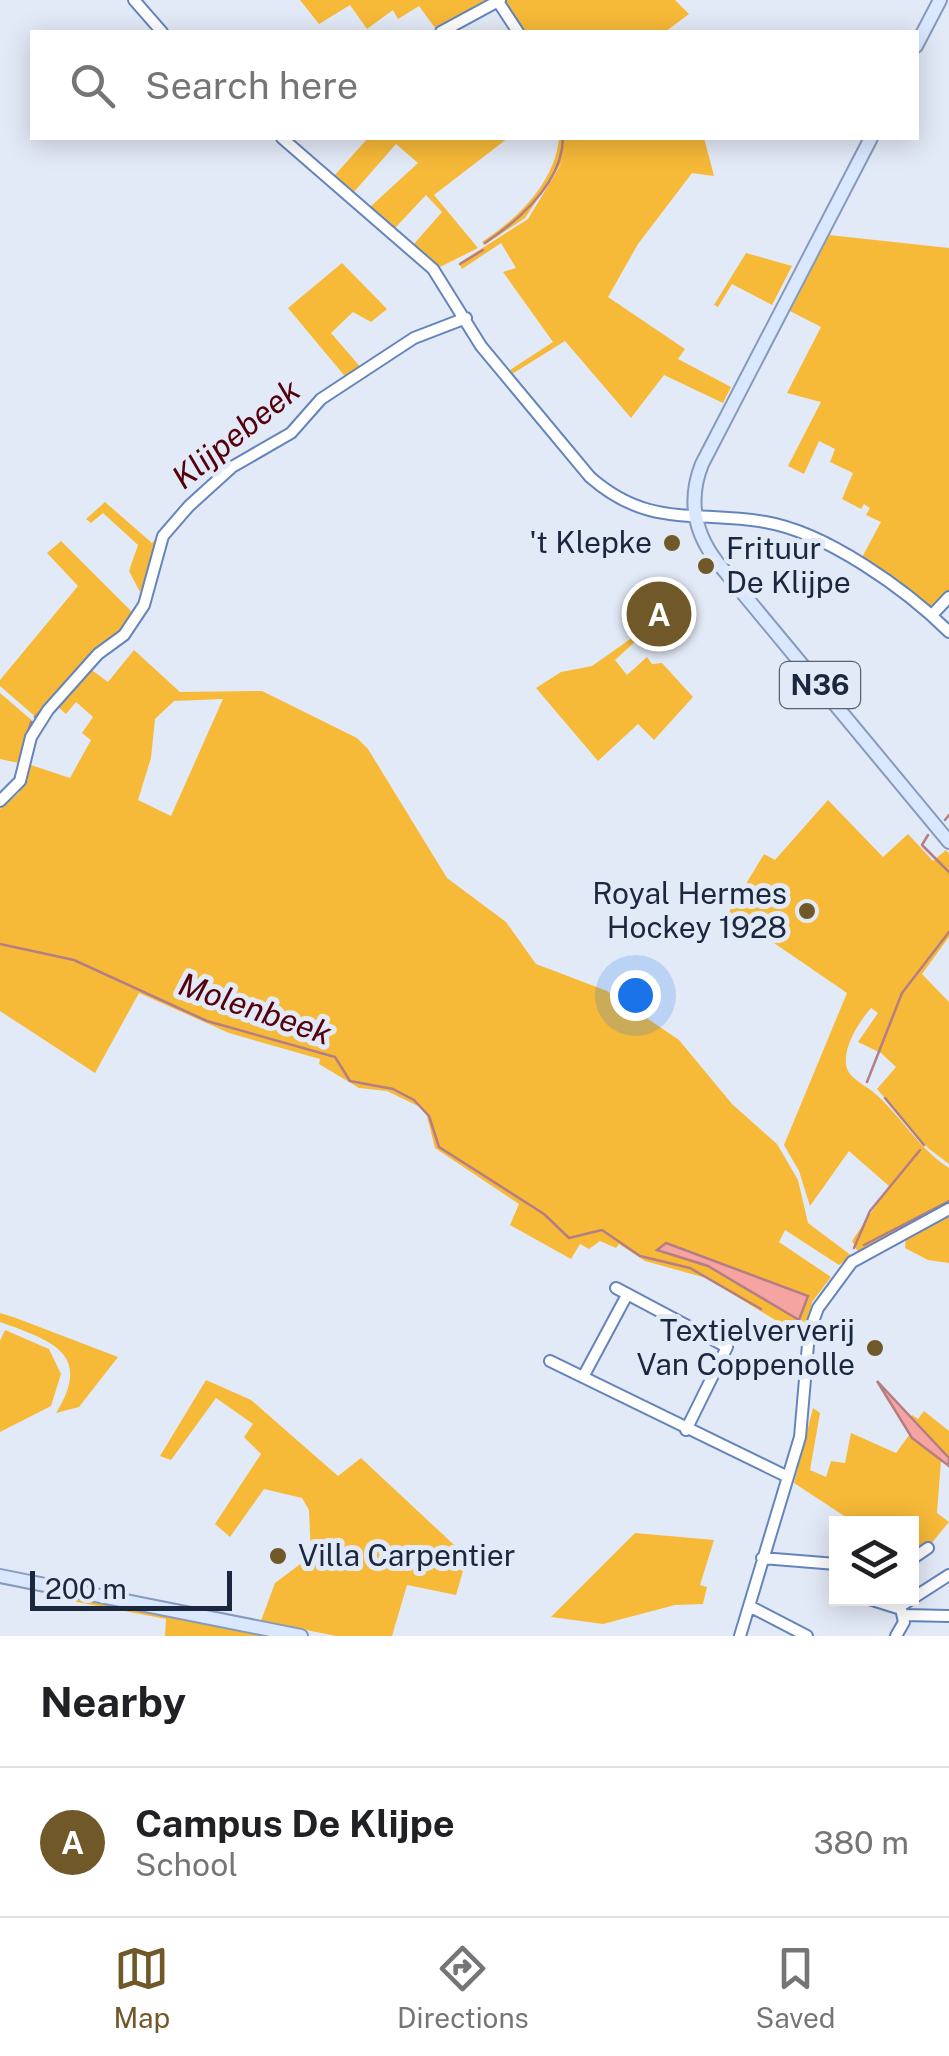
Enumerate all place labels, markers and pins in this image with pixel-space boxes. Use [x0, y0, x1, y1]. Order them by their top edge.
place label: 't Klepke [529, 524, 652, 560]
place label: Frituur De Klijpe [726, 530, 851, 600]
marker: 't Klepke [661, 532, 683, 554]
marker: Frituur De Klijpe [695, 555, 717, 577]
pin: A [626, 576, 692, 652]
place label: Royal Hermes Hockey 1928 [592, 875, 787, 945]
marker: Royal Hermes Hockey 1928 [796, 900, 818, 922]
place label: Textielververij Van Coppenolle [636, 1312, 855, 1382]
marker: Textielververij Van Coppenolle [864, 1337, 886, 1359]
place label: Villa Carpentier [298, 1537, 515, 1573]
marker: Villa Carpentier [267, 1545, 289, 1567]

